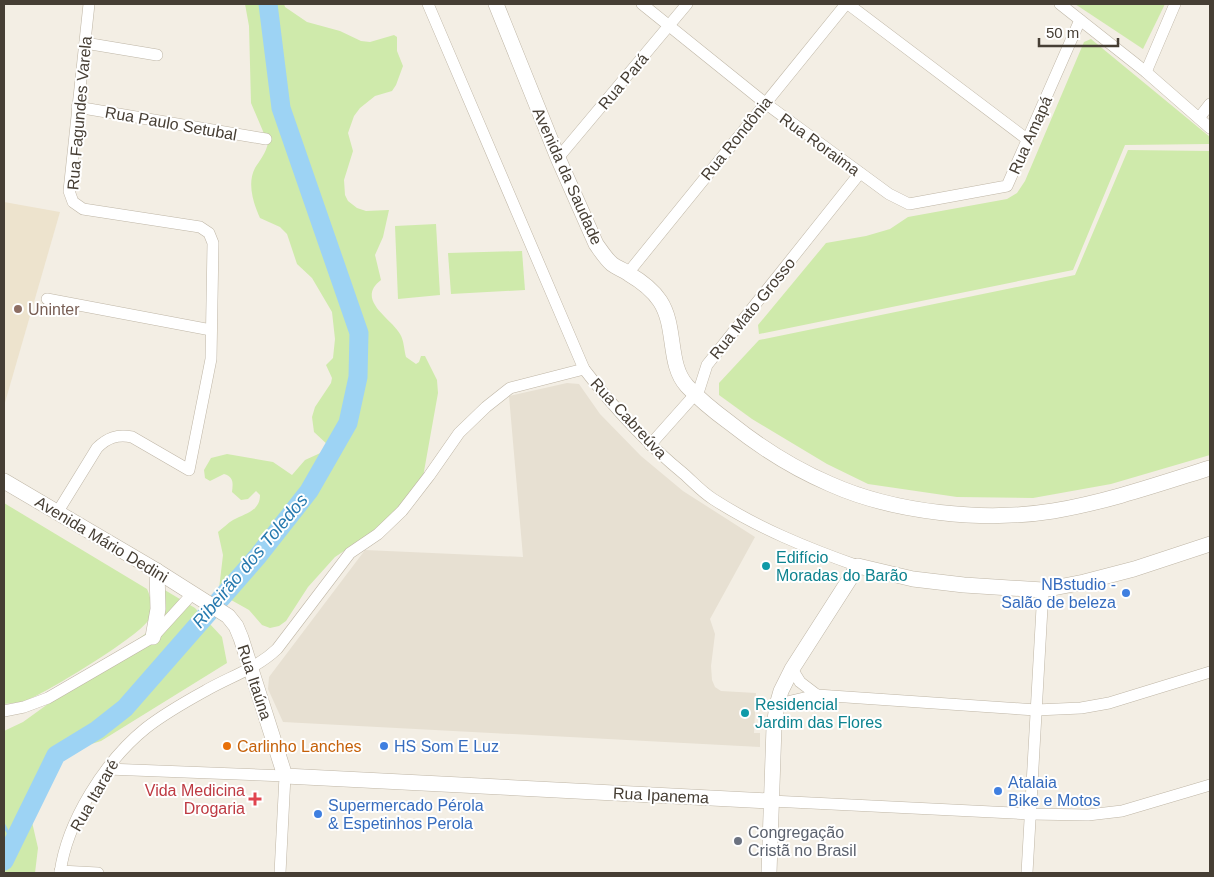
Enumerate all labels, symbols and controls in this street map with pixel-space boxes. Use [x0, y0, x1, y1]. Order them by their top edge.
scale bar [1039, 15, 1118, 47]
text: 50 m [1046, 24, 1079, 41]
street label: Rua Fagundes Varela [64, 35, 95, 191]
street label: Rua Pará [595, 50, 652, 113]
street label: Rua Rondônia [698, 93, 775, 183]
street label: Rua Amapá [1006, 93, 1055, 177]
street label: Rua Paulo Setubal [104, 104, 238, 143]
street label: Avenida da Saudade [530, 105, 606, 247]
street label: Rua Roraima [777, 110, 863, 179]
street label: Rua Mato Grosso [706, 254, 799, 362]
place label: Uninter [28, 301, 80, 318]
marker: Uninter [12, 303, 24, 315]
street label: Rua Cabreúva [587, 375, 670, 462]
water label: Ribeirão dos Toledos [188, 490, 312, 632]
street label: Avenida Mário Dedini [32, 493, 171, 586]
place label: Edifício Moradas do Barão [776, 549, 908, 584]
marker: Edifício Moradas do Barão [760, 560, 772, 572]
place label: NBstudio - Salão de beleza [1001, 576, 1116, 611]
marker: NBstudio - Salão de beleza [1120, 587, 1132, 599]
street label: Rua Itaúna [234, 642, 275, 722]
place label: Residencial Jardim das Flores [755, 696, 882, 731]
marker: Residencial Jardim das Flores [739, 707, 751, 719]
place label: Carlinho Lanches [237, 738, 362, 755]
place label: HS Som E Luz [394, 738, 499, 755]
marker: Carlinho Lanches [221, 740, 233, 752]
marker: HS Som E Luz [378, 740, 390, 752]
street label: Rua Itararé [67, 756, 122, 834]
place label: Atalaia Bike e Motos [1008, 774, 1100, 809]
place label: Vida Medicina Drogaria [145, 782, 245, 817]
street label: Rua Ipanema [613, 784, 709, 807]
marker: Atalaia Bike e Motos [992, 785, 1004, 797]
marker: Vida Medicina Drogaria [249, 793, 261, 805]
place label: Supermercado Pérola & Espetinhos Perola [328, 797, 484, 832]
marker: Supermercado Pérola & Espetinhos Perola [312, 808, 324, 820]
place label: Congregação Cristã no Brasil [748, 824, 856, 859]
marker: Congregação Cristã no Brasil [732, 835, 744, 847]

